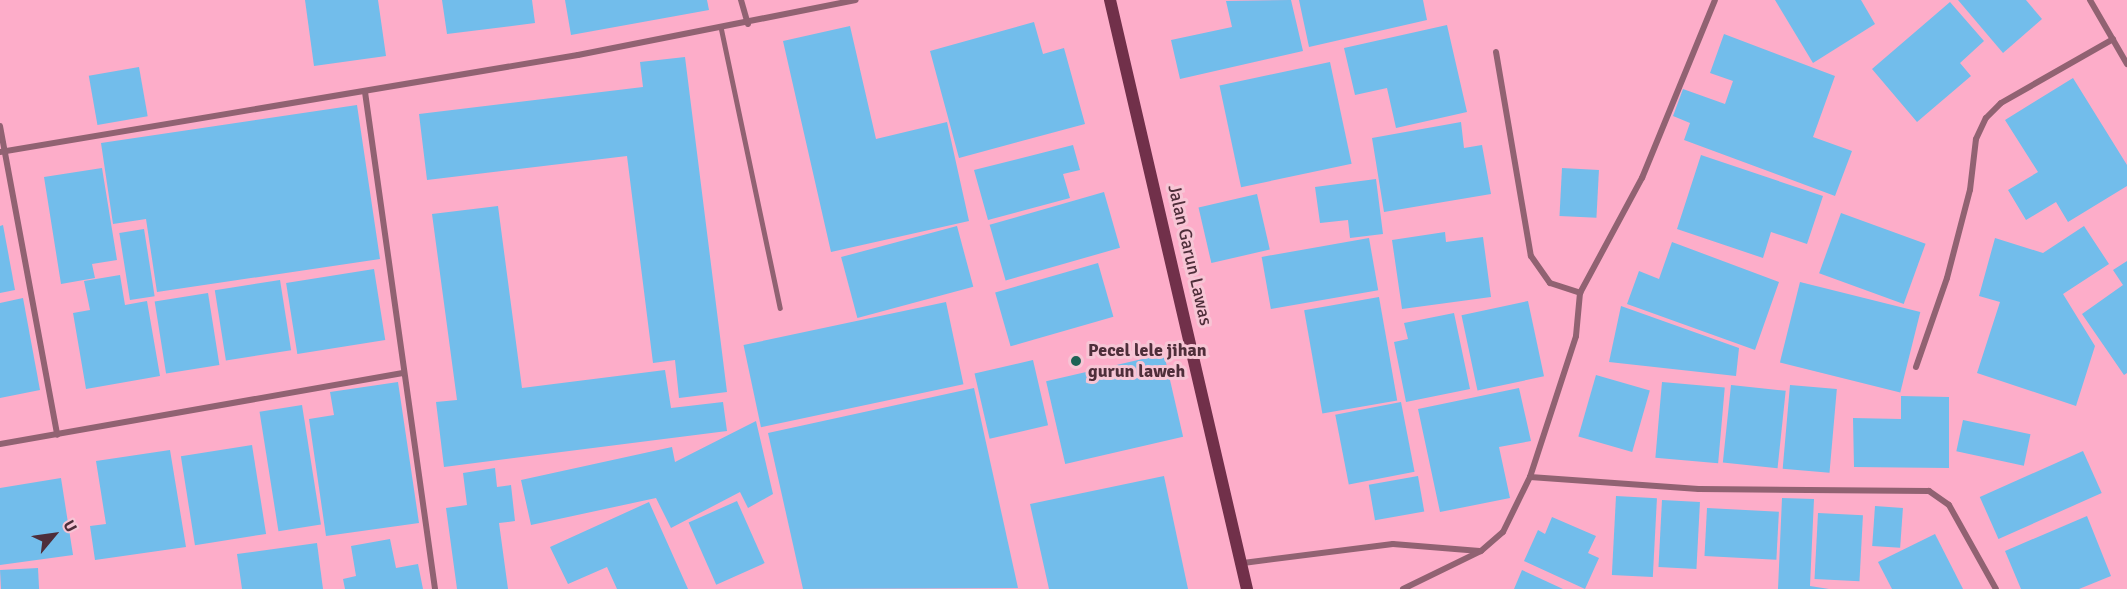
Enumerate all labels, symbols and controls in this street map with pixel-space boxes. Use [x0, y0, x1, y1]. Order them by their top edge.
street label: Jalan Garun Lawas [1163, 182, 1217, 328]
place label: Pecel lele jihan gurun laweh [1088, 340, 1207, 382]
marker: Pecel lele jihan gurun laweh [1069, 354, 1083, 368]
north arrow [24, 505, 84, 565]
text: U [58, 517, 81, 536]

